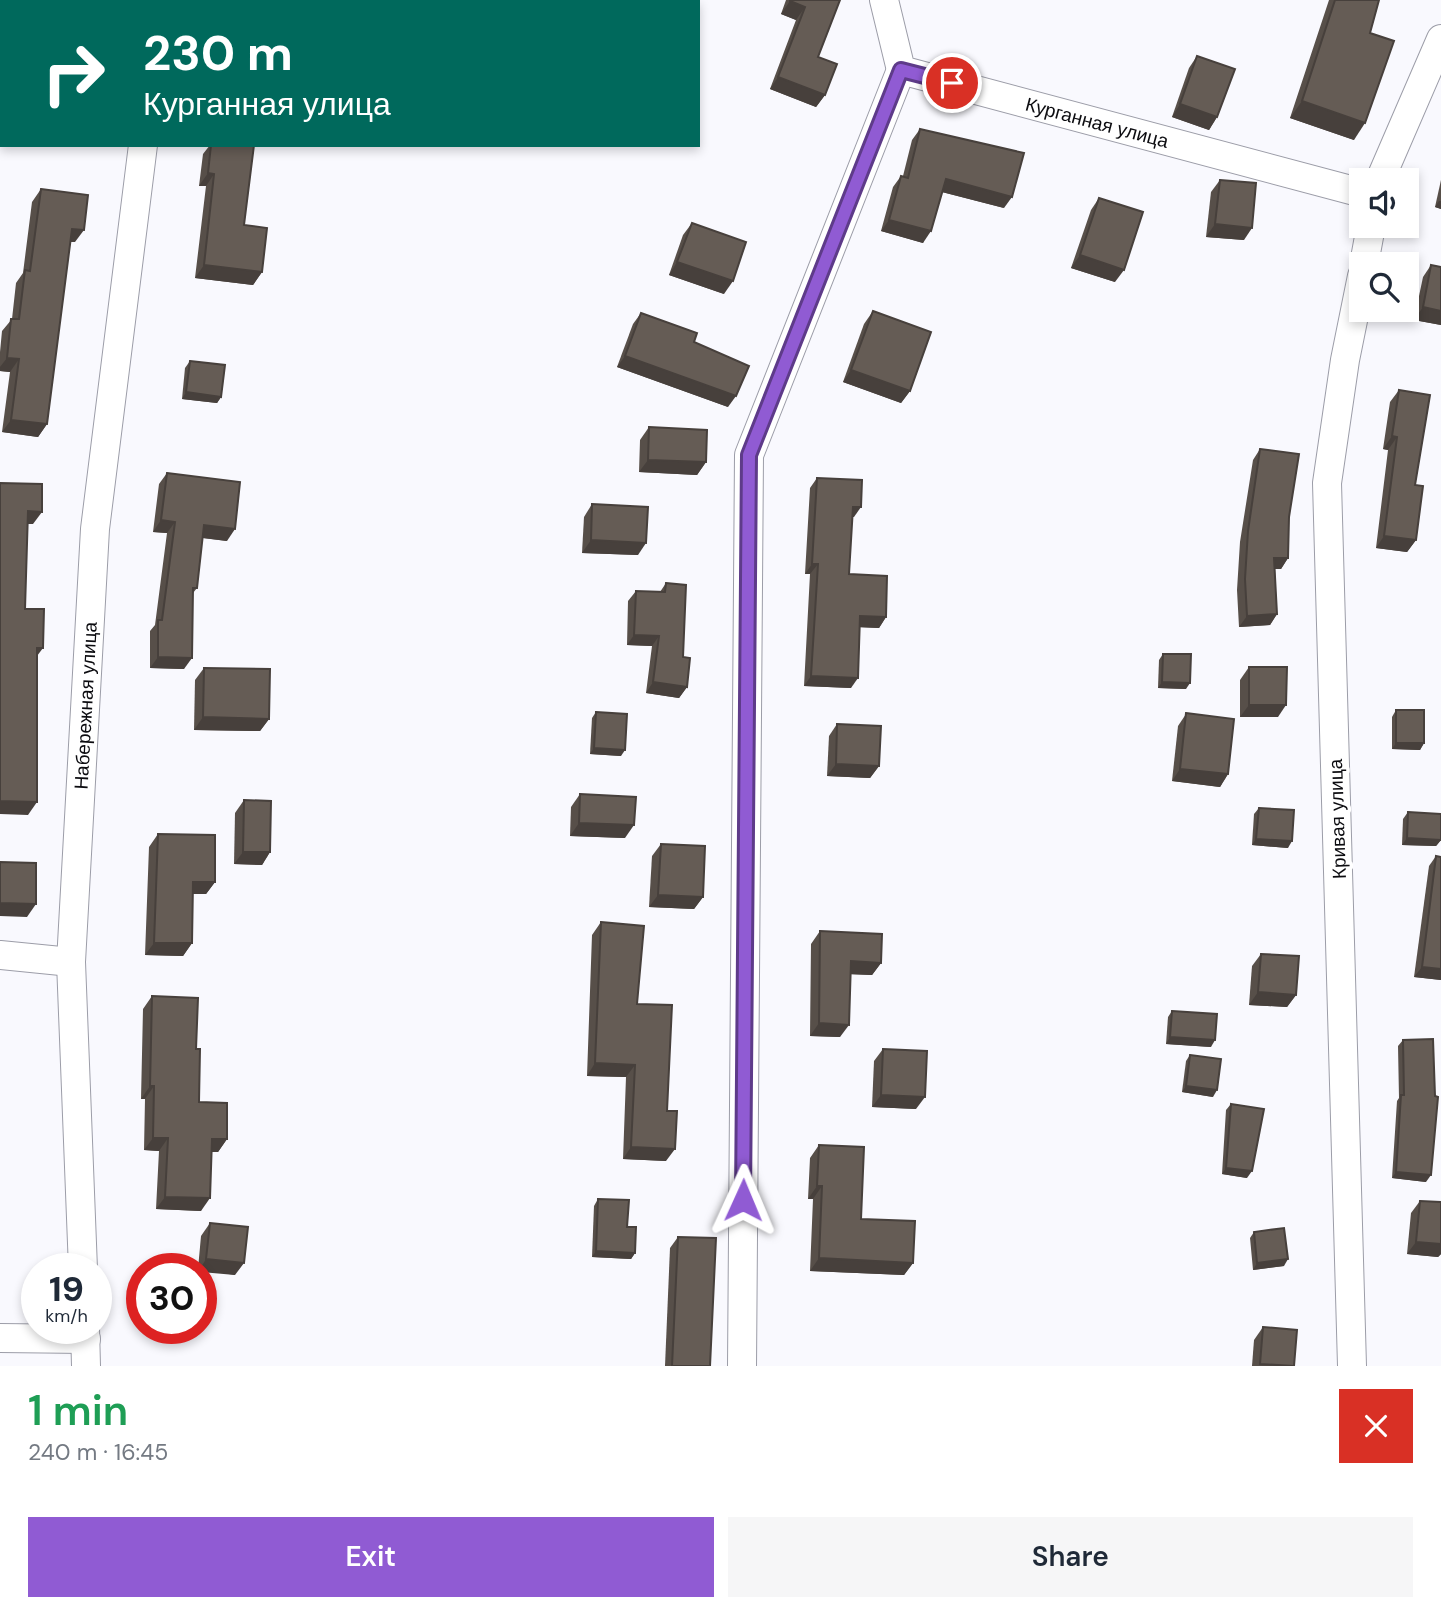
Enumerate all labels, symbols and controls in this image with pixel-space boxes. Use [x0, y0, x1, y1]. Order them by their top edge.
text: 230 m [143, 21, 293, 85]
icon: right [28, 28, 119, 119]
pin [922, 53, 982, 113]
icon: arrive [933, 64, 971, 102]
text: Курганная улица [143, 83, 391, 125]
street label: Курганная улица [1023, 92, 1172, 154]
map controls [1349, 168, 1419, 322]
button: sound [1349, 168, 1419, 238]
button: search [1349, 252, 1419, 322]
street label: Набережная улица [69, 621, 103, 790]
street label: Кривая улица [1323, 758, 1352, 880]
position arrow [706, 1163, 780, 1237]
speed limit sign: 30 [126, 1253, 217, 1344]
text: 19 [49, 1266, 84, 1312]
text: km/h [45, 1304, 88, 1328]
text: 1 min [28, 1383, 128, 1438]
button: close [1339, 1389, 1413, 1463]
text: 240 m · 16:45 [28, 1437, 168, 1467]
button: Exit [28, 1517, 714, 1597]
button: Share [728, 1517, 1413, 1597]

